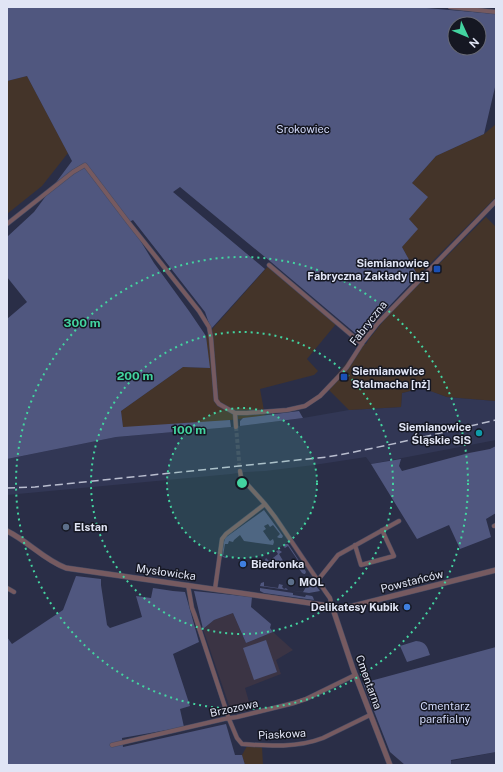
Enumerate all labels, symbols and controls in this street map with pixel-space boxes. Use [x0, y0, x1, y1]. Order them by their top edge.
north arrow [447, 16, 487, 56]
text: N [467, 36, 481, 50]
park label: Srokowiec [276, 123, 330, 135]
place label: Siemianowice Fabryczna Zakłady [nż] [307, 257, 429, 282]
marker: Siemianowice Fabryczna Zakłady [nż] [432, 264, 442, 274]
street label: Fabryczna [347, 298, 389, 348]
text: 300 m [64, 316, 101, 330]
place label: Siemianowice Stalmacha [nż] [352, 365, 430, 390]
text: 200 m [117, 369, 153, 383]
marker: Siemianowice Stalmacha [nż] [339, 372, 349, 382]
place label: Siemianowice Śląskie SiS [398, 421, 471, 446]
text: 100 m [172, 423, 206, 437]
marker: Siemianowice Śląskie SiS [474, 428, 484, 438]
centre of rings [235, 476, 249, 490]
place label: Elstan [74, 521, 108, 533]
marker: Elstan [61, 522, 71, 532]
place label: Biedronka [251, 558, 304, 570]
marker: Biedronka [238, 559, 248, 569]
street label: Mysłowicka [135, 562, 197, 582]
street label: Powstańców [379, 567, 445, 595]
place label: MOL [299, 576, 324, 588]
marker: MOL [286, 577, 296, 587]
place label: Delikatesy Kubik [311, 601, 400, 613]
marker: Delikatesy Kubik [402, 602, 412, 612]
street label: Cmentarna [354, 653, 384, 711]
street label: Brzozowa [209, 697, 259, 719]
park label: Cmentarz parafialny [420, 700, 471, 725]
street label: Piaskowa [258, 727, 306, 741]

